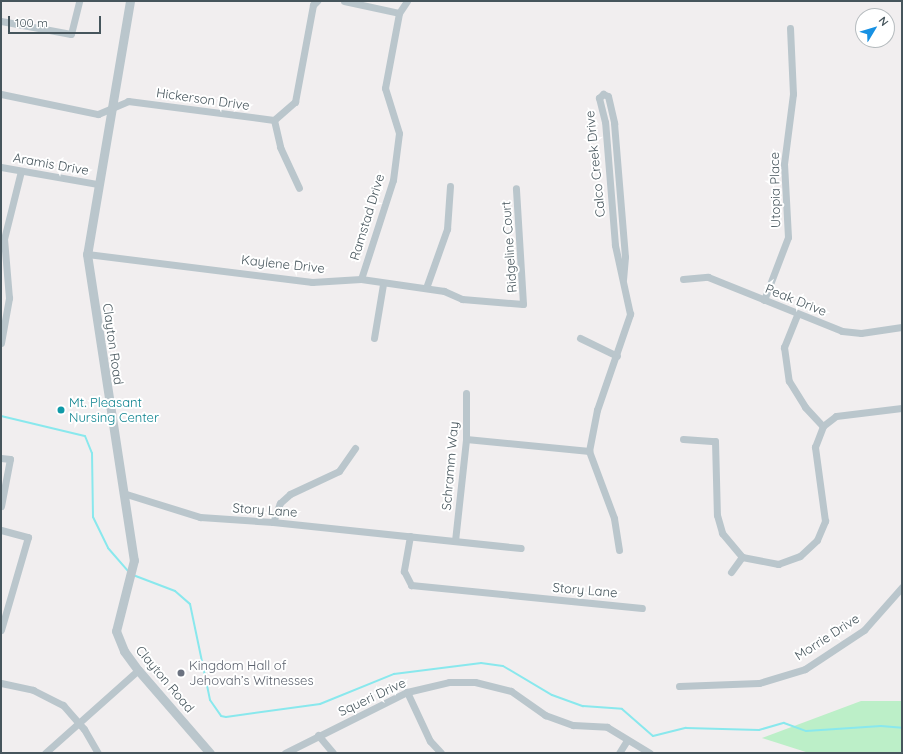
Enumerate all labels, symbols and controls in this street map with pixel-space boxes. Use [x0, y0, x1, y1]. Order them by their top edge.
scale bar [10, 8, 103, 34]
north arrow [855, 8, 895, 48]
text: N [876, 14, 892, 29]
text: 100 m [15, 15, 48, 30]
street label: Hickerson Drive [155, 85, 251, 113]
street label: Calco Creek Drive [582, 110, 608, 218]
street label: Aramis Drive [12, 150, 90, 178]
street label: Utopia Place [767, 152, 783, 228]
street label: Ramstad Drive [346, 172, 388, 262]
street label: Ridgeline Court [498, 201, 520, 293]
street label: Kaylene Drive [240, 252, 326, 276]
street label: Peak Drive [763, 281, 829, 319]
street label: Clayton Road [100, 302, 126, 386]
place label: Mt. Pleasant Nursing Center [69, 395, 159, 426]
marker: Mt. Pleasant Nursing Center [56, 405, 66, 415]
street label: Schramm Way [438, 421, 462, 511]
street label: Story Lane [232, 500, 298, 520]
street label: Story Lane [552, 579, 618, 601]
street label: Morrie Drive [792, 610, 862, 664]
street label: Clayton Road [133, 642, 197, 716]
place label: Kingdom Hall of Jehovah’s Witnesses [189, 658, 313, 689]
marker: Kingdom Hall of Jehovah’s Witnesses [176, 668, 186, 678]
street label: Squeri Drive [336, 675, 408, 719]

